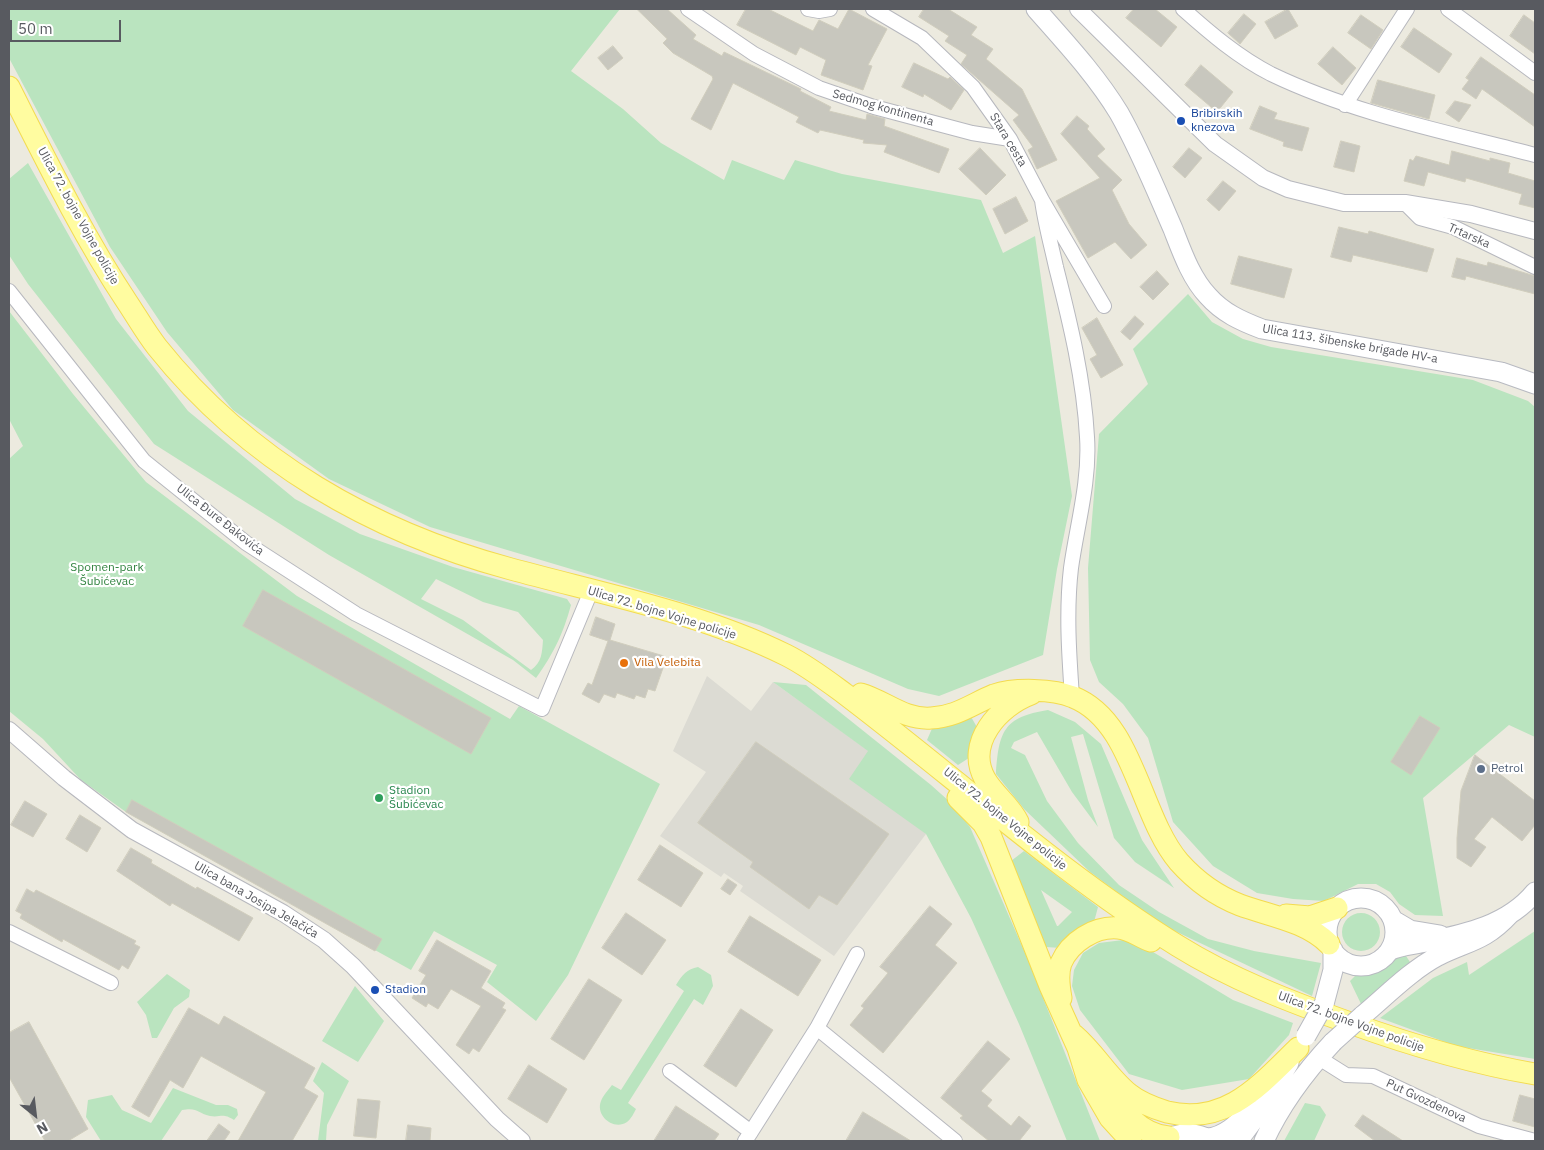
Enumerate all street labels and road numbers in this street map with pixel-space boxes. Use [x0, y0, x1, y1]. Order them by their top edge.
street label: Sedmog kontinenta [831, 87, 935, 129]
street label: Stara cesta [986, 111, 1030, 169]
street label: Ulica 72. bojne Vojne policije [34, 145, 122, 287]
street label: Trtarska [1446, 220, 1492, 252]
street label: Ulica 113. šibenske brigade HV-a [1261, 321, 1439, 367]
street label: Ulica Đure Đakovića [173, 481, 267, 559]
street label: Ulica 72. bojne Vojne policije [586, 584, 738, 642]
street label: Ulica 72. bojne Vojne policije [940, 765, 1070, 873]
street label: Ulica bana Josipa Jelačića [191, 859, 321, 941]
street label: Ulica 72. bojne Vojne policije [1276, 989, 1426, 1055]
street label: Put Gvozdenova [1384, 1076, 1468, 1126]

